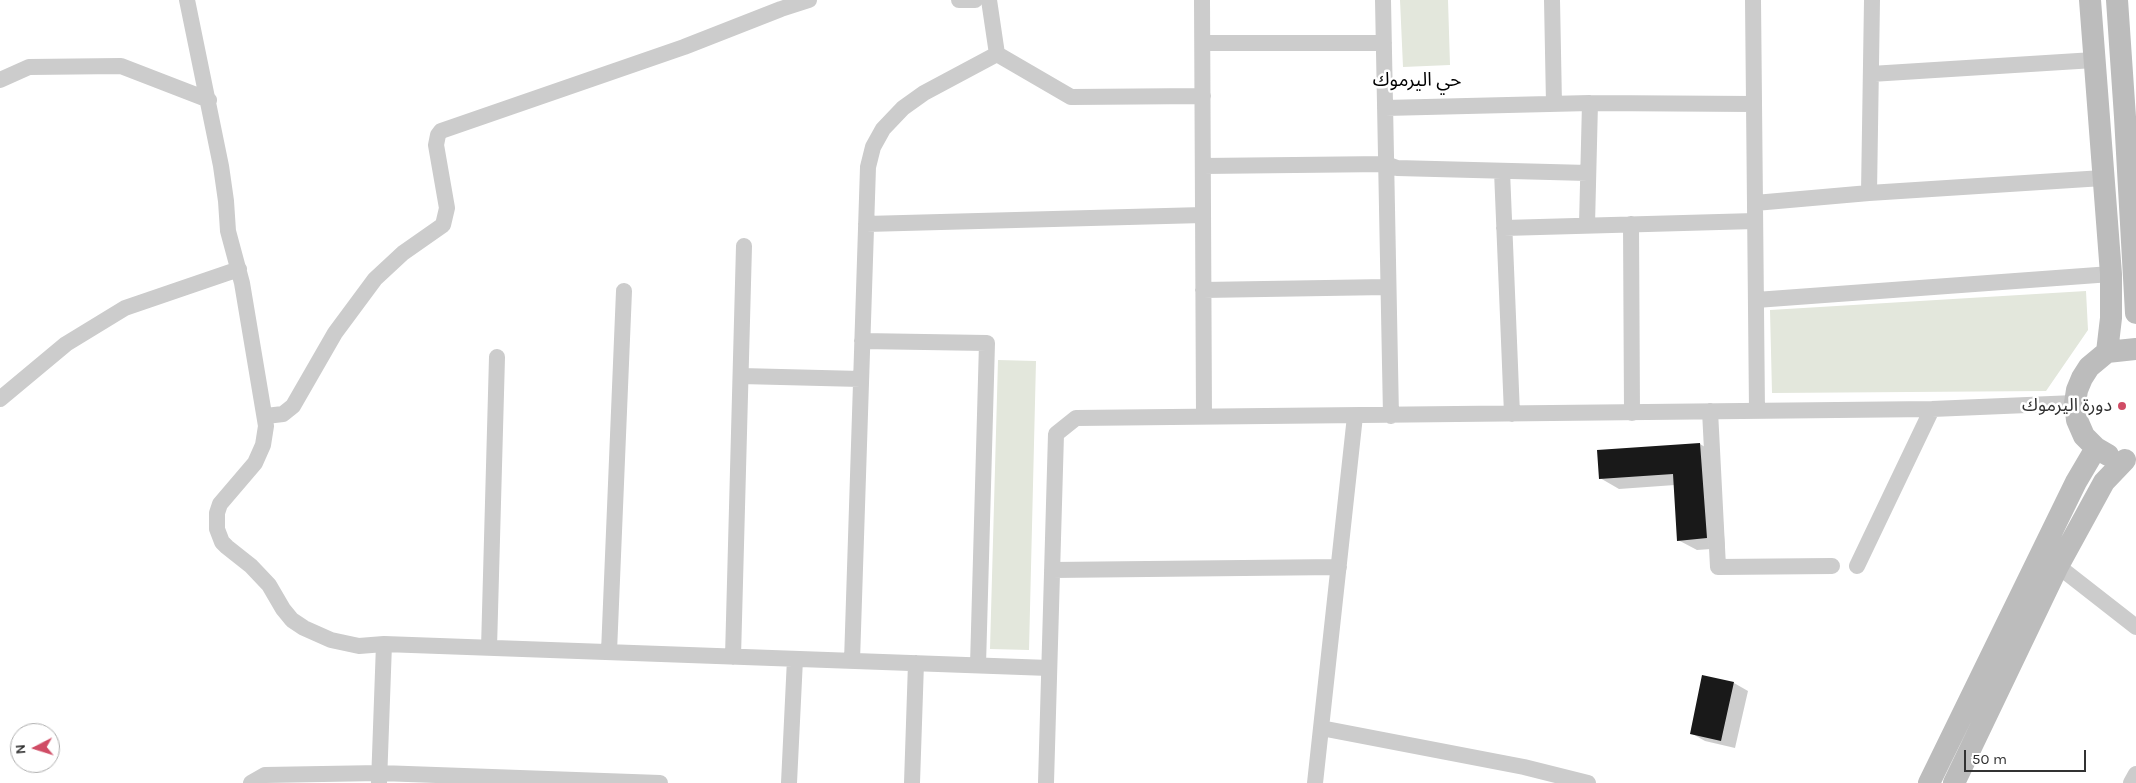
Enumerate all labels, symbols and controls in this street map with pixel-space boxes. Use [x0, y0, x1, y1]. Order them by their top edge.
district label: حي اليرموك [1373, 70, 1461, 92]
place label: دورة اليرموك [2022, 395, 2112, 417]
marker: دورة اليرموك [2116, 400, 2128, 412]
north arrow [10, 723, 60, 773]
scale bar [1966, 740, 2088, 772]
text: N [12, 744, 29, 755]
text: 50 m [1972, 750, 2007, 768]

